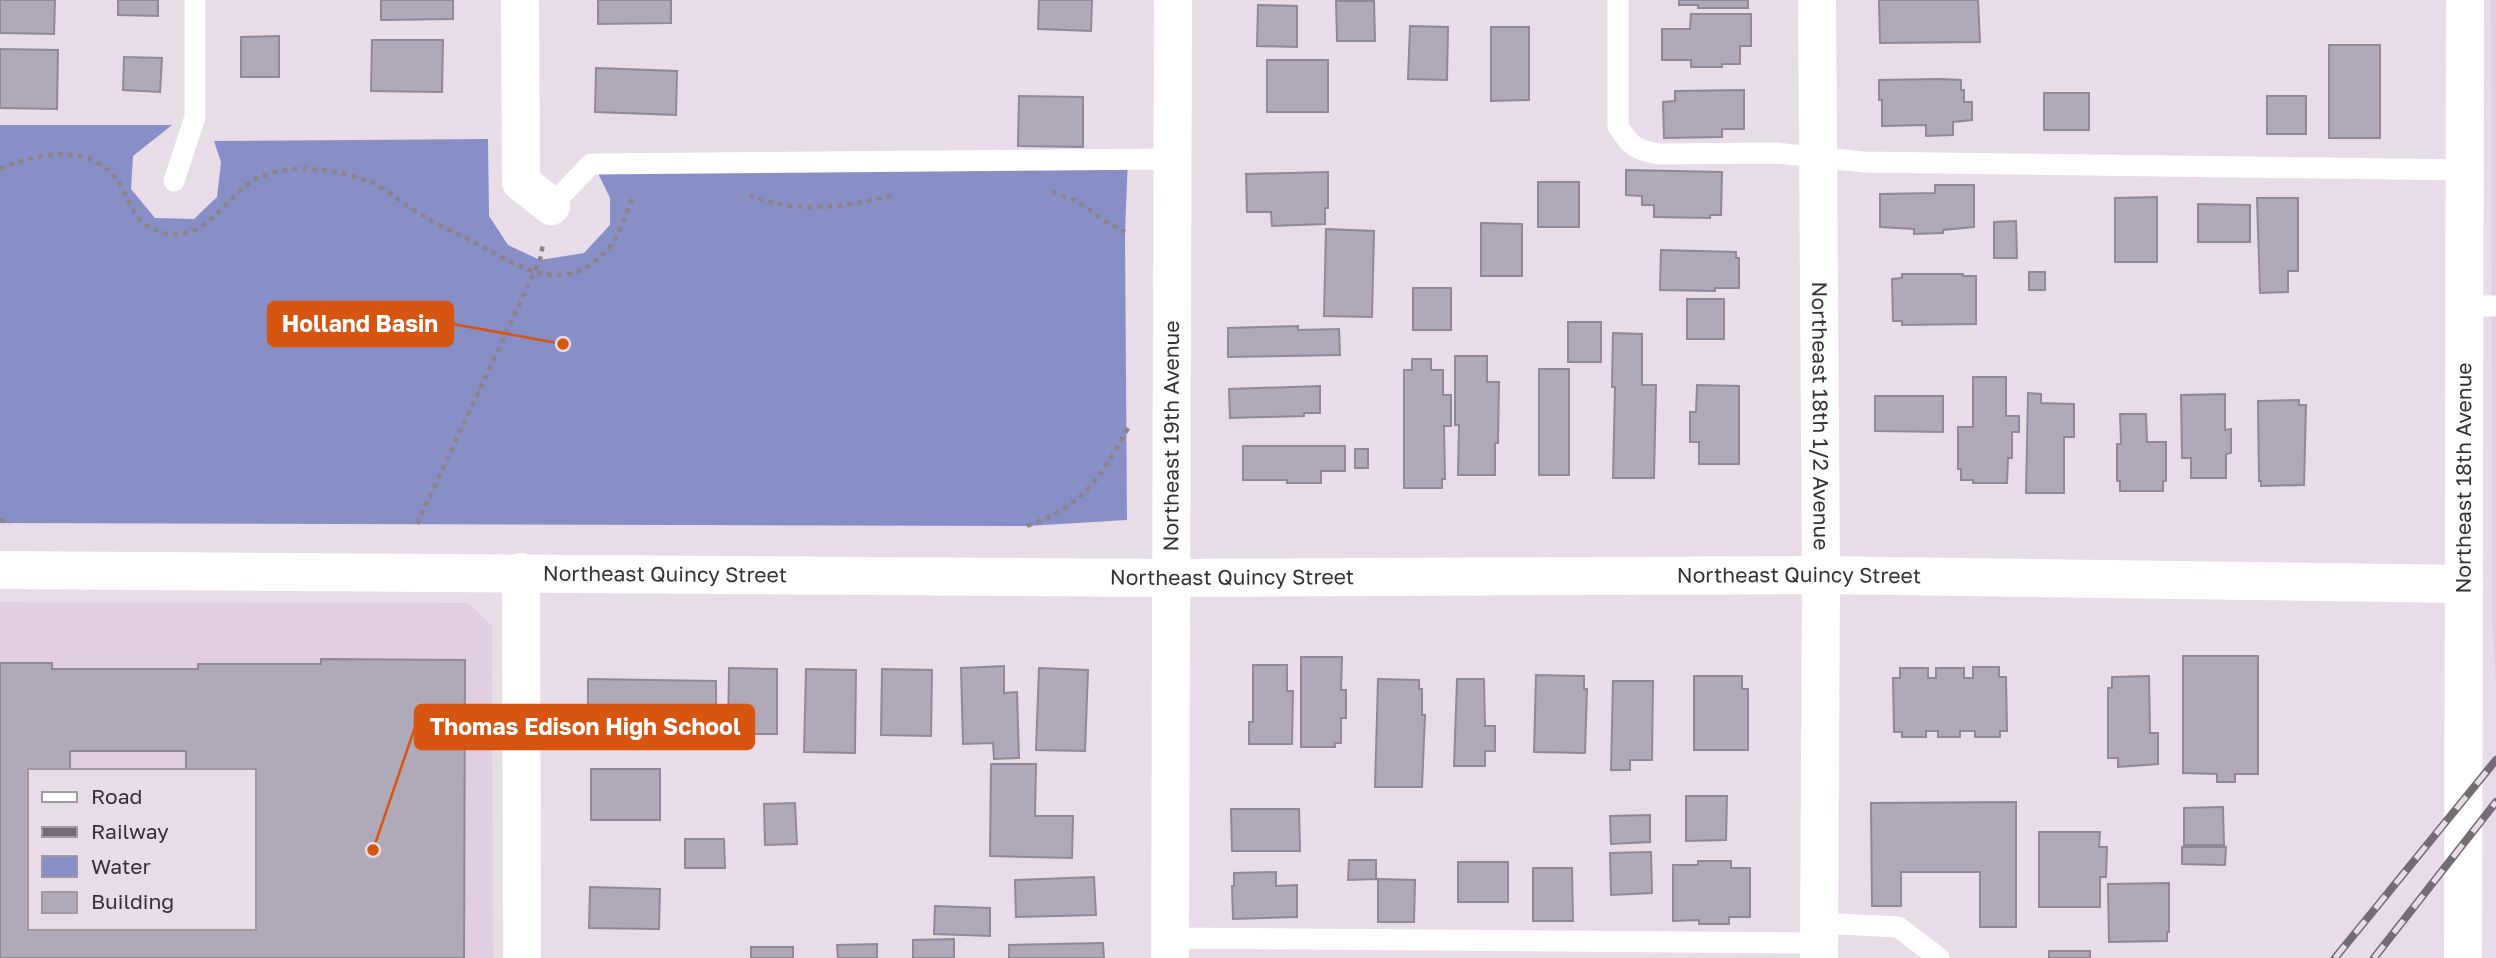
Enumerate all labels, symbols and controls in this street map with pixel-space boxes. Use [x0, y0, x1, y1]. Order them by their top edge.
street label: Northeast 18th 1/2 Avenue [1807, 281, 1835, 550]
callout: Holland Basin [268, 302, 453, 346]
text: Holland Basin [282, 309, 438, 337]
street label: Northeast 19th Avenue [1157, 320, 1184, 552]
street label: Northeast 18th Avenue [2450, 362, 2476, 594]
street label: Northeast Quincy Street [543, 560, 787, 587]
street label: Northeast Quincy Street [1677, 561, 1921, 588]
street label: Northeast Quincy Street [1110, 563, 1354, 590]
callout: Thomas Edison High School [415, 705, 754, 749]
text: Thomas Edison High School [429, 712, 741, 740]
legend [28, 769, 256, 930]
text: Road [91, 783, 142, 809]
text: Railway [91, 818, 169, 844]
text: Water [91, 853, 151, 879]
text: Building [91, 888, 174, 914]

